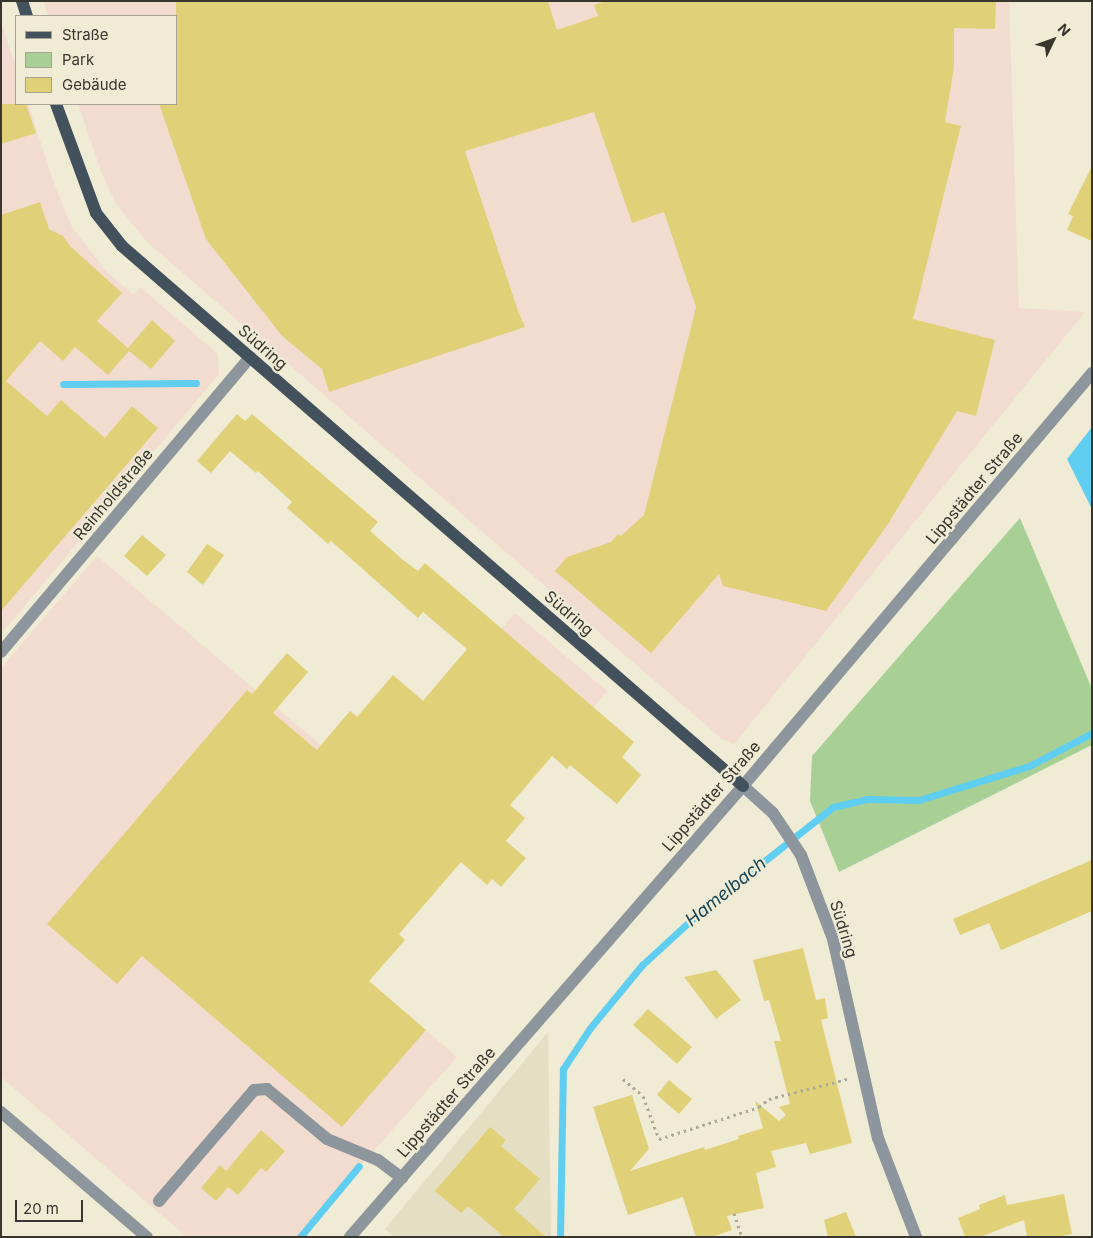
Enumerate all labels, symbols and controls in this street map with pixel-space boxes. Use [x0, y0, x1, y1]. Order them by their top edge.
legend [15, 15, 178, 105]
north arrow [1028, 15, 1078, 65]
text: N [1055, 20, 1074, 39]
text: Straße [62, 25, 109, 44]
text: Park [62, 50, 94, 69]
text: Gebäude [62, 75, 127, 94]
street label: Südring [234, 320, 292, 374]
street label: Lippstädter Straße [922, 428, 1026, 548]
street label: Reinholdstraße [69, 444, 157, 544]
street label: Südring [540, 586, 598, 640]
street label: Lippstädter Straße [658, 737, 764, 855]
water label: Hamelbach [681, 853, 771, 931]
street label: Südring [826, 898, 862, 960]
street label: Lippstädter Straße [393, 1043, 499, 1161]
scale bar [18, 1190, 85, 1222]
text: 20 m [23, 1199, 59, 1218]

